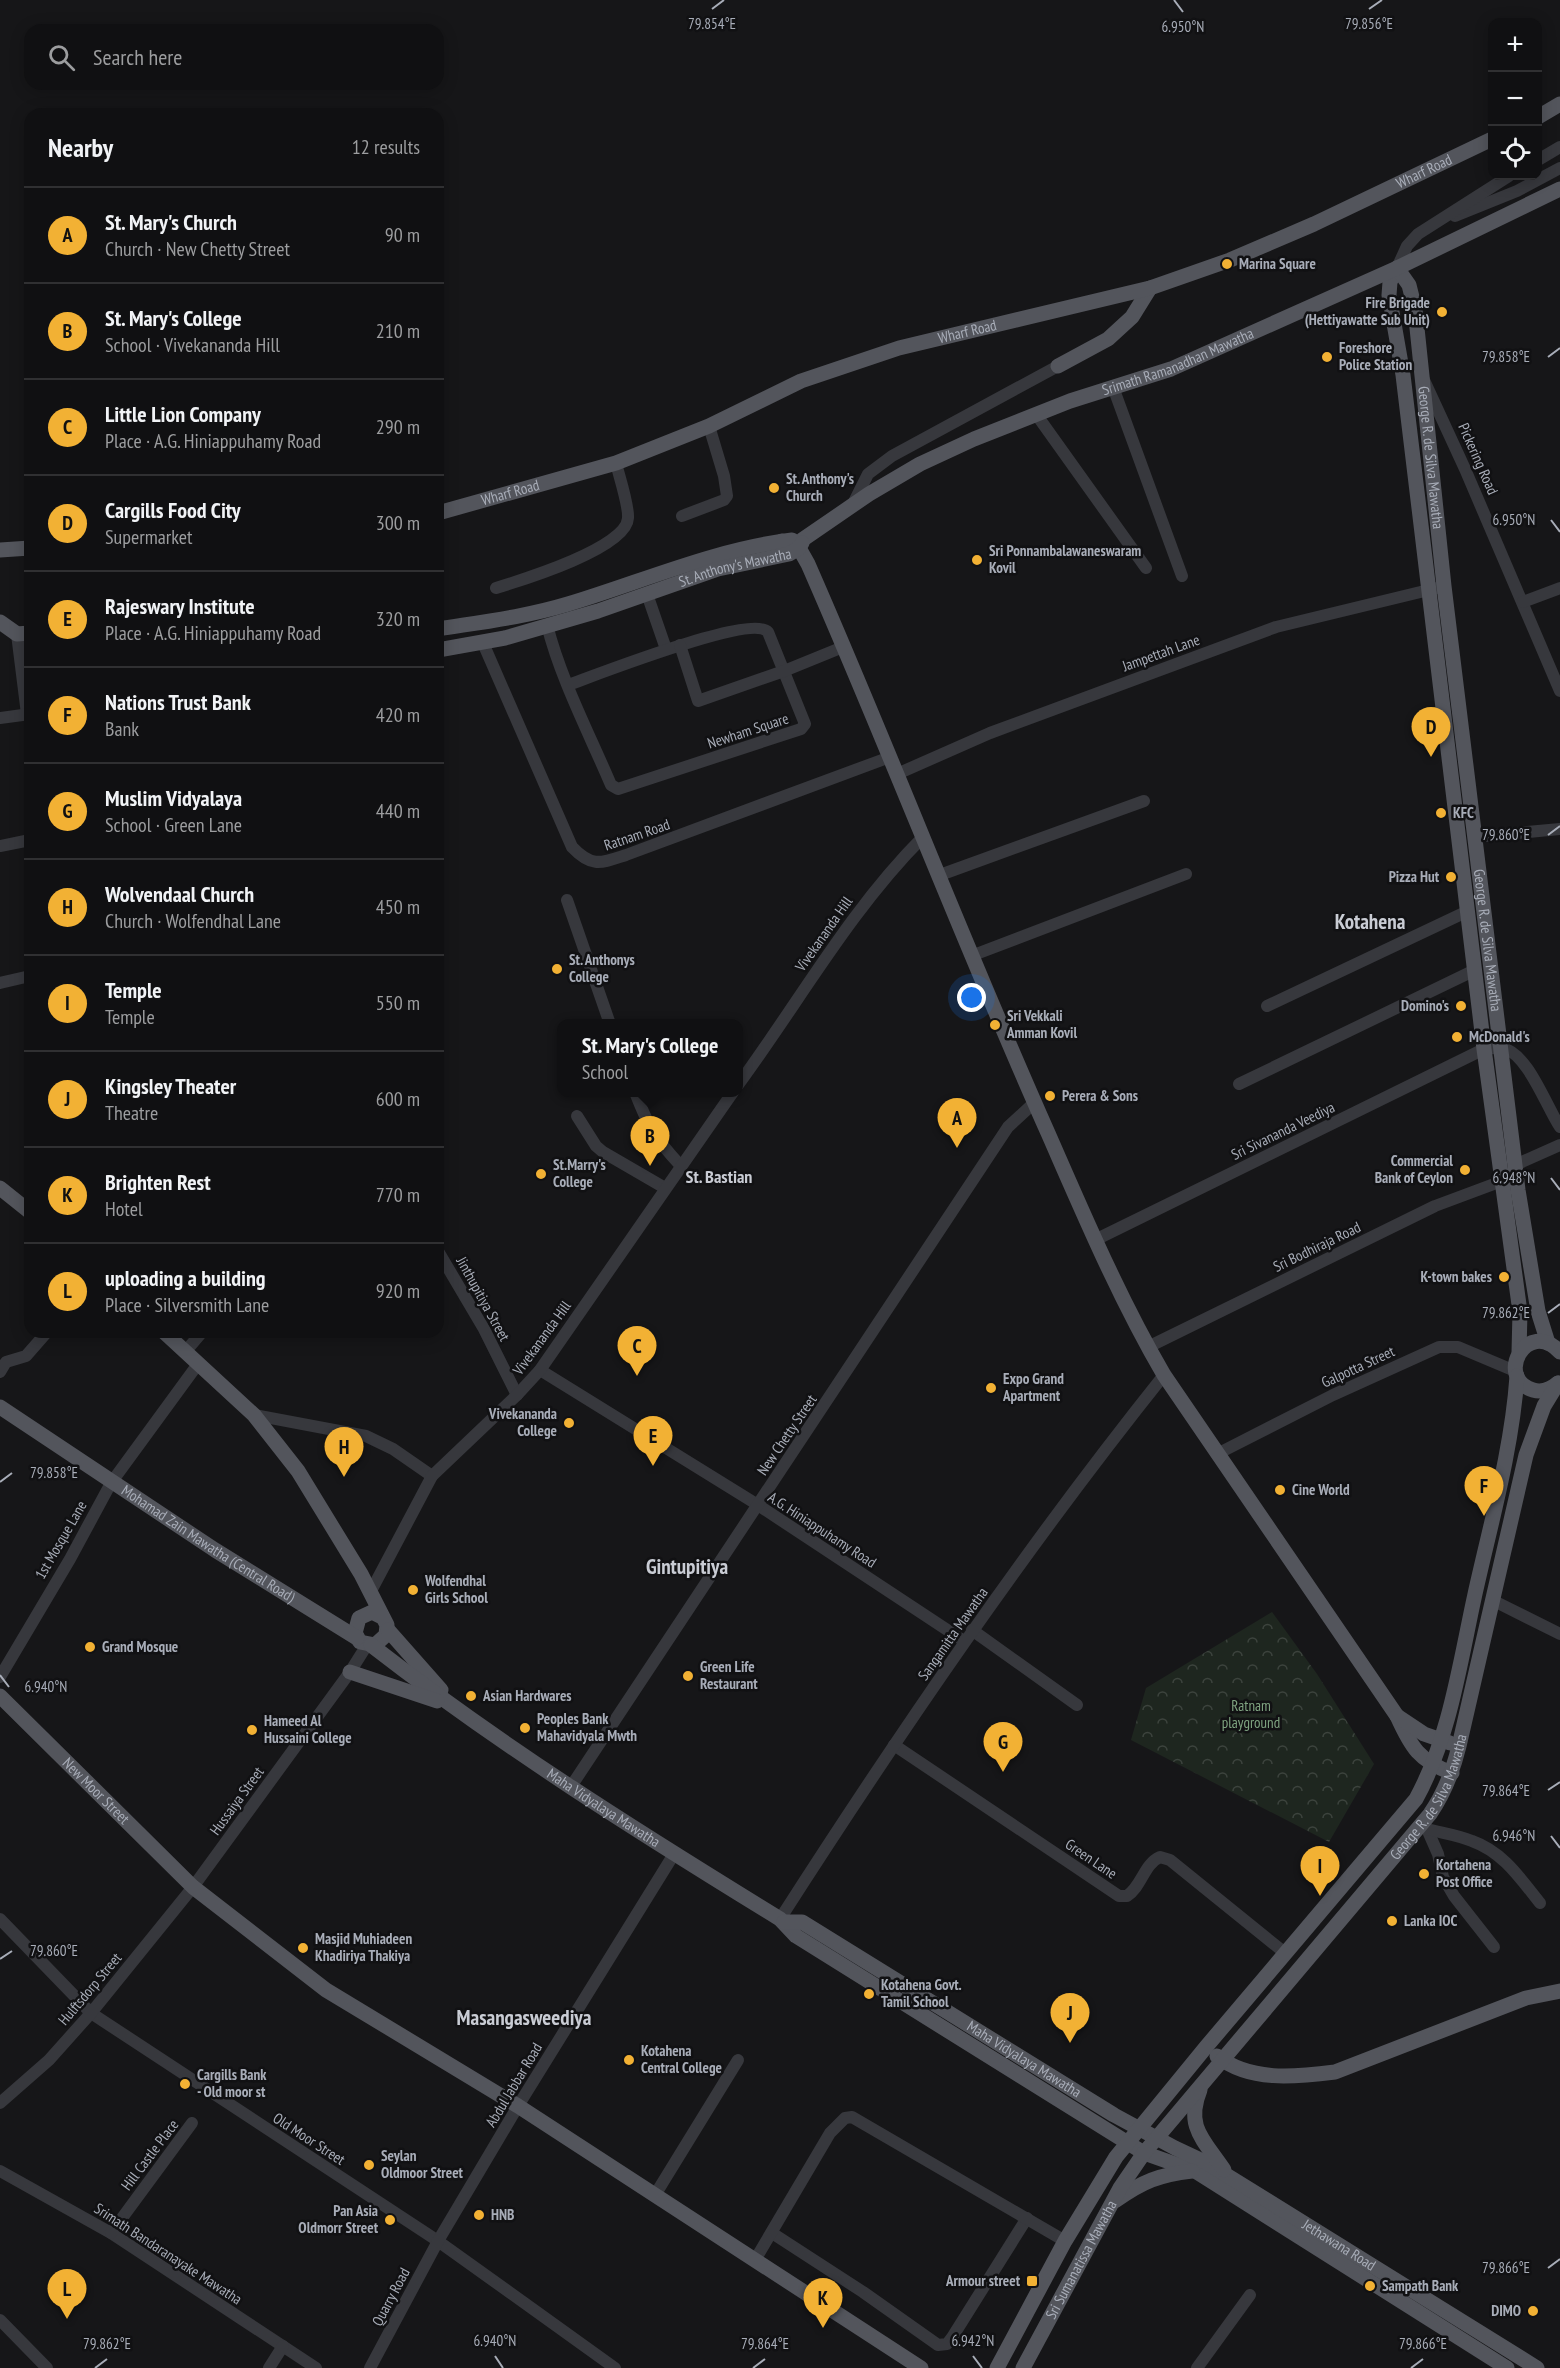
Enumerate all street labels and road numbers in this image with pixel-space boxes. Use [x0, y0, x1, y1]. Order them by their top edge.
street label: Wharf Road [1393, 150, 1455, 192]
street label: Wharf Road [936, 315, 998, 347]
street label: Srimath Ramanadhan Mawatha [1100, 323, 1256, 399]
street label: George R. de Silva Mawatha [1414, 385, 1448, 530]
street label: Pickering Road [1454, 420, 1503, 498]
street label: Wharf Road [479, 475, 541, 509]
street label: St. Anthony's Mawatha [676, 544, 793, 591]
street label: Jampettah Lane [1119, 630, 1202, 676]
street label: Newham Square [705, 708, 791, 753]
street label: Ratnam Road [601, 814, 672, 855]
street label: George R. de Silva Mawatha [1470, 868, 1506, 1013]
street label: Vivekananda Hill [790, 892, 857, 976]
street label: Sri Sivananda Veediya [1228, 1097, 1338, 1164]
street label: Sri Bodhiraja Road [1270, 1217, 1364, 1276]
street label: Jinthupitiya Street [452, 1252, 514, 1344]
street label: Vivekananda Hill [508, 1296, 575, 1379]
street label: Galpotta Street [1318, 1341, 1397, 1392]
street label: New Chetty Street [753, 1391, 821, 1479]
street label: Mohamad Zain Mawatha (Central Road) [118, 1480, 299, 1606]
street label: A.G. Hiniappuhamy Road [765, 1487, 880, 1572]
street label: 1st Mosque Lane [30, 1497, 91, 1582]
street label: Sangamitta Mawatha [914, 1584, 992, 1684]
street label: George R. de Silva Mawatha [1386, 1732, 1470, 1863]
street label: New Moor Street [59, 1753, 134, 1828]
street label: Hussaiya Street [205, 1763, 268, 1839]
street label: Maha Vidyalaya Mawatha [544, 1764, 664, 1851]
street label: Green Lane [1062, 1834, 1121, 1883]
street label: Hulftsdorp Street [54, 1949, 125, 2029]
street label: Maha Vidyalaya Mawatha [964, 2016, 1085, 2101]
street label: Abdul Jabbar Road [481, 2039, 546, 2130]
street label: Old Moor Street [270, 2108, 349, 2169]
street label: Hill Castle Place [117, 2116, 182, 2194]
street label: Sri Sumanatissa Mawatha [1041, 2197, 1121, 2322]
street label: Srimath Bandaranayake Mawatha [91, 2199, 246, 2308]
street label: Jethawana Road [1298, 2214, 1380, 2275]
street label: Quarry Road [367, 2265, 414, 2329]

